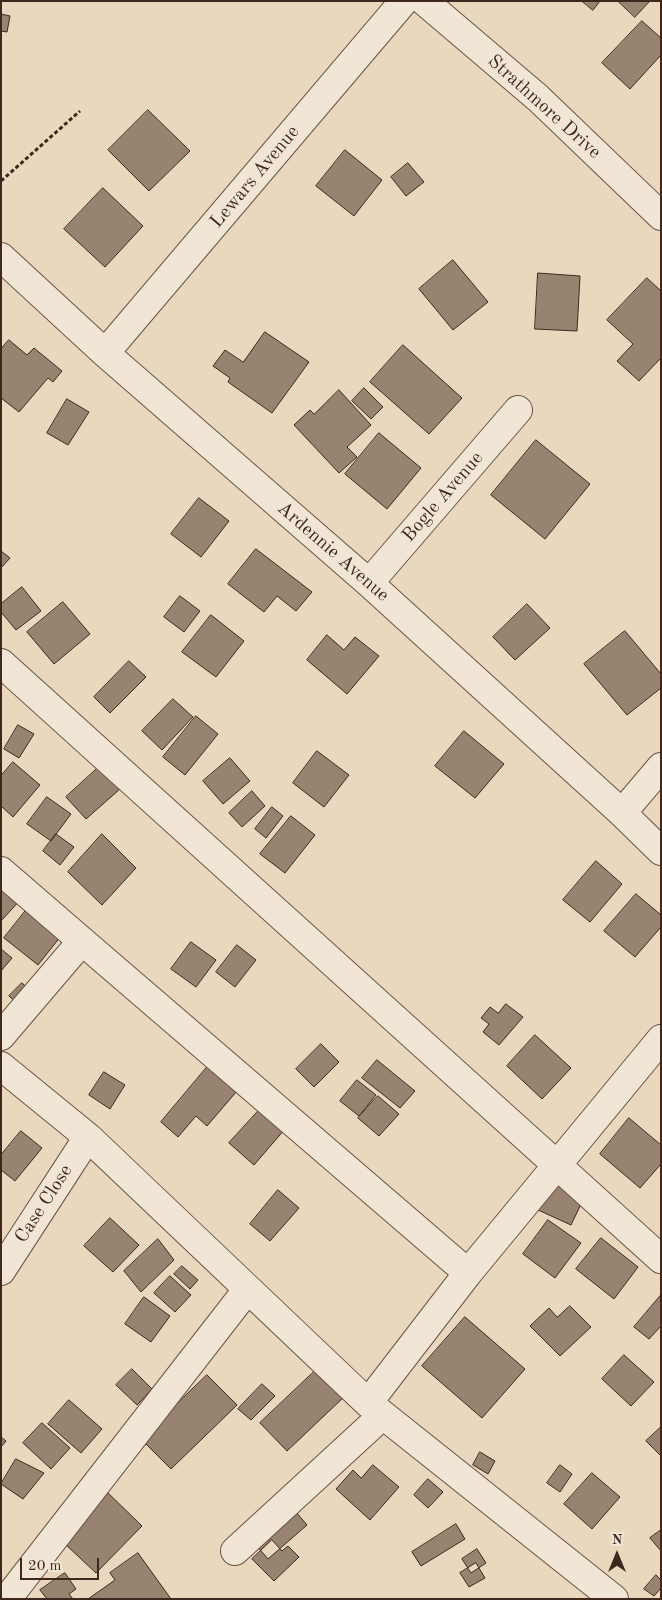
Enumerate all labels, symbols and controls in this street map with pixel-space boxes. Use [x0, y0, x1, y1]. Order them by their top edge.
street label: Strathmore Drive [483, 50, 605, 164]
street label: Lewars Avenue [206, 121, 304, 233]
street label: Bogle Avenue [398, 447, 488, 547]
street label: Ardennie Avenue [272, 497, 394, 607]
street label: Case Close [10, 1161, 78, 1247]
north arrow [592, 1530, 642, 1580]
text: N [612, 1533, 622, 1547]
scale bar [22, 1548, 101, 1580]
text: 20 m [28, 1559, 62, 1574]

